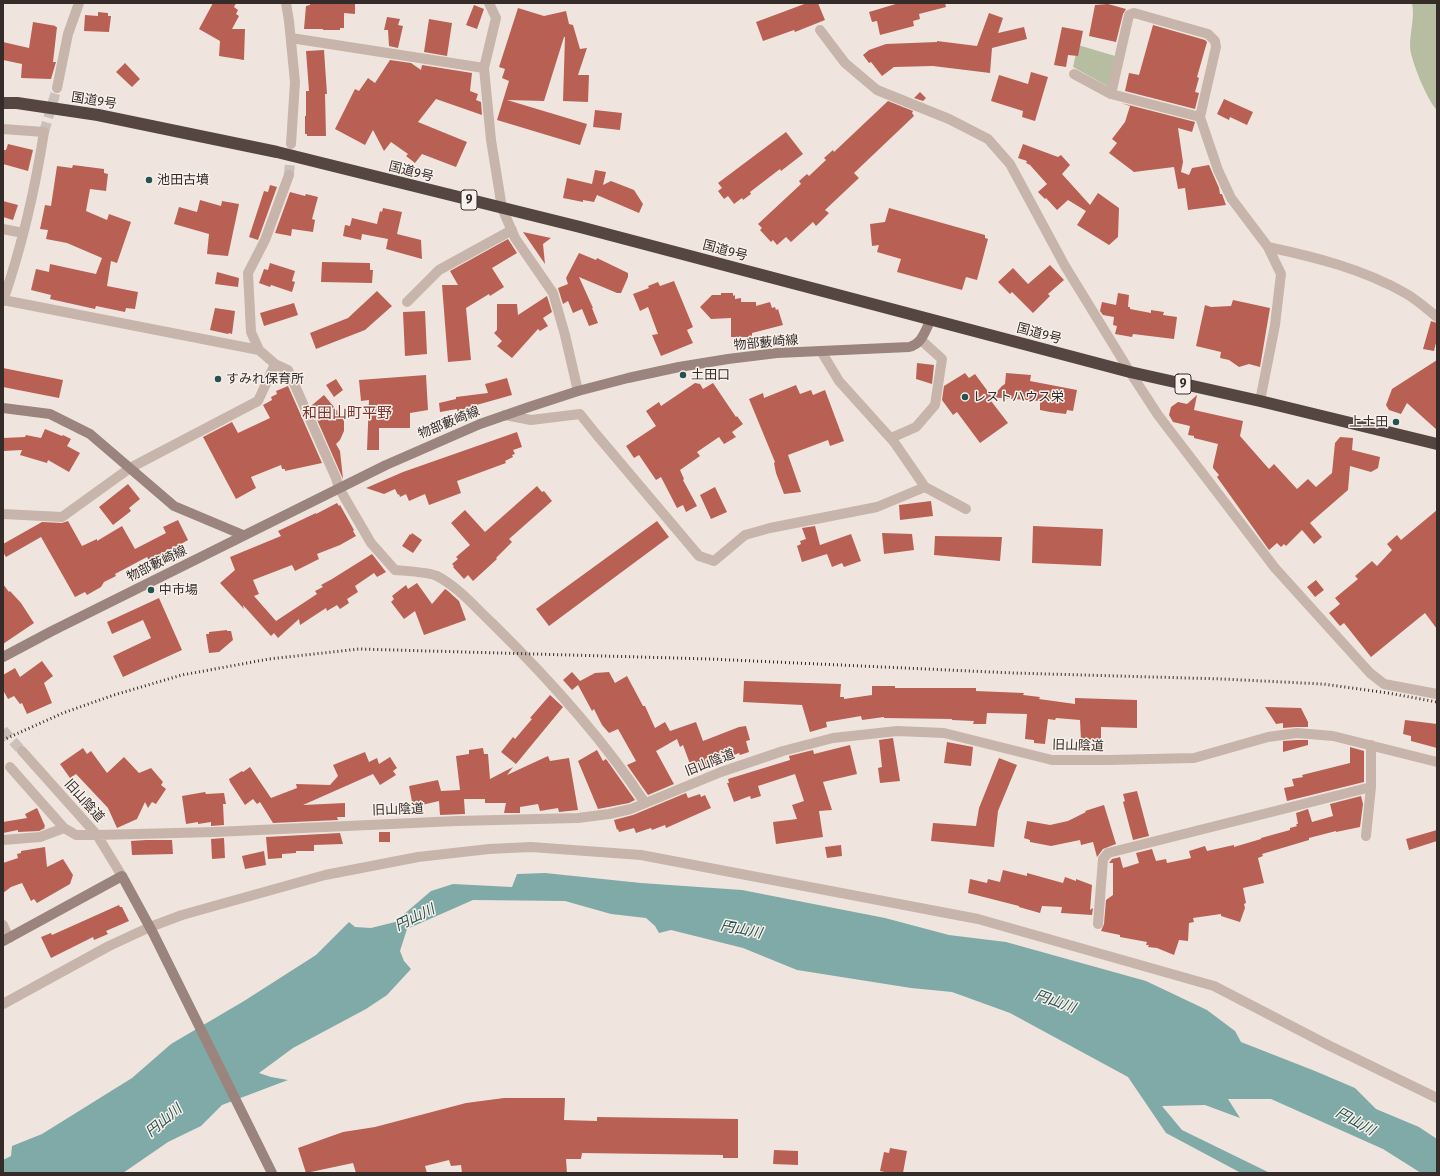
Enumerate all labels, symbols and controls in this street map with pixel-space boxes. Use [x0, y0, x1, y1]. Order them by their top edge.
street label: 国道9号 [70, 90, 118, 112]
street label: 国道9号 [387, 159, 435, 185]
place label: 池田古墳 [157, 172, 209, 188]
marker: 池田古墳 [144, 175, 154, 185]
road number: 9 [461, 190, 477, 210]
street label: 国道9号 [701, 238, 749, 264]
street label: 国道9号 [1015, 321, 1063, 347]
street label: 物部藪崎線 [733, 332, 799, 354]
place label: 土田口 [691, 367, 730, 383]
marker: 土田口 [678, 370, 688, 380]
place label: すみれ保育所 [226, 371, 304, 387]
marker: すみれ保育所 [213, 374, 223, 384]
road number: 9 [1175, 374, 1191, 394]
place label: レストハウス栄 [973, 389, 1064, 405]
marker: レストハウス栄 [960, 392, 970, 402]
street label: 物部藪崎線 [416, 404, 482, 442]
district label: 和田山町平野 [302, 405, 392, 423]
place label: 上土田 [1349, 414, 1388, 430]
marker: 上土田 [1391, 417, 1401, 427]
street label: 物部藪崎線 [124, 543, 190, 585]
place label: 中市場 [159, 582, 198, 598]
marker: 中市場 [146, 585, 156, 595]
street label: 旧山陰道 [1052, 737, 1104, 755]
street label: 旧山陰道 [683, 746, 737, 780]
street label: 旧山陰道 [61, 776, 107, 826]
street label: 旧山陰道 [372, 801, 424, 819]
water label: 円山川 [392, 901, 438, 935]
water label: 円山川 [719, 918, 763, 942]
water label: 円山川 [1032, 987, 1078, 1017]
water label: 円山川 [143, 1101, 185, 1141]
water label: 円山川 [1333, 1104, 1377, 1140]

